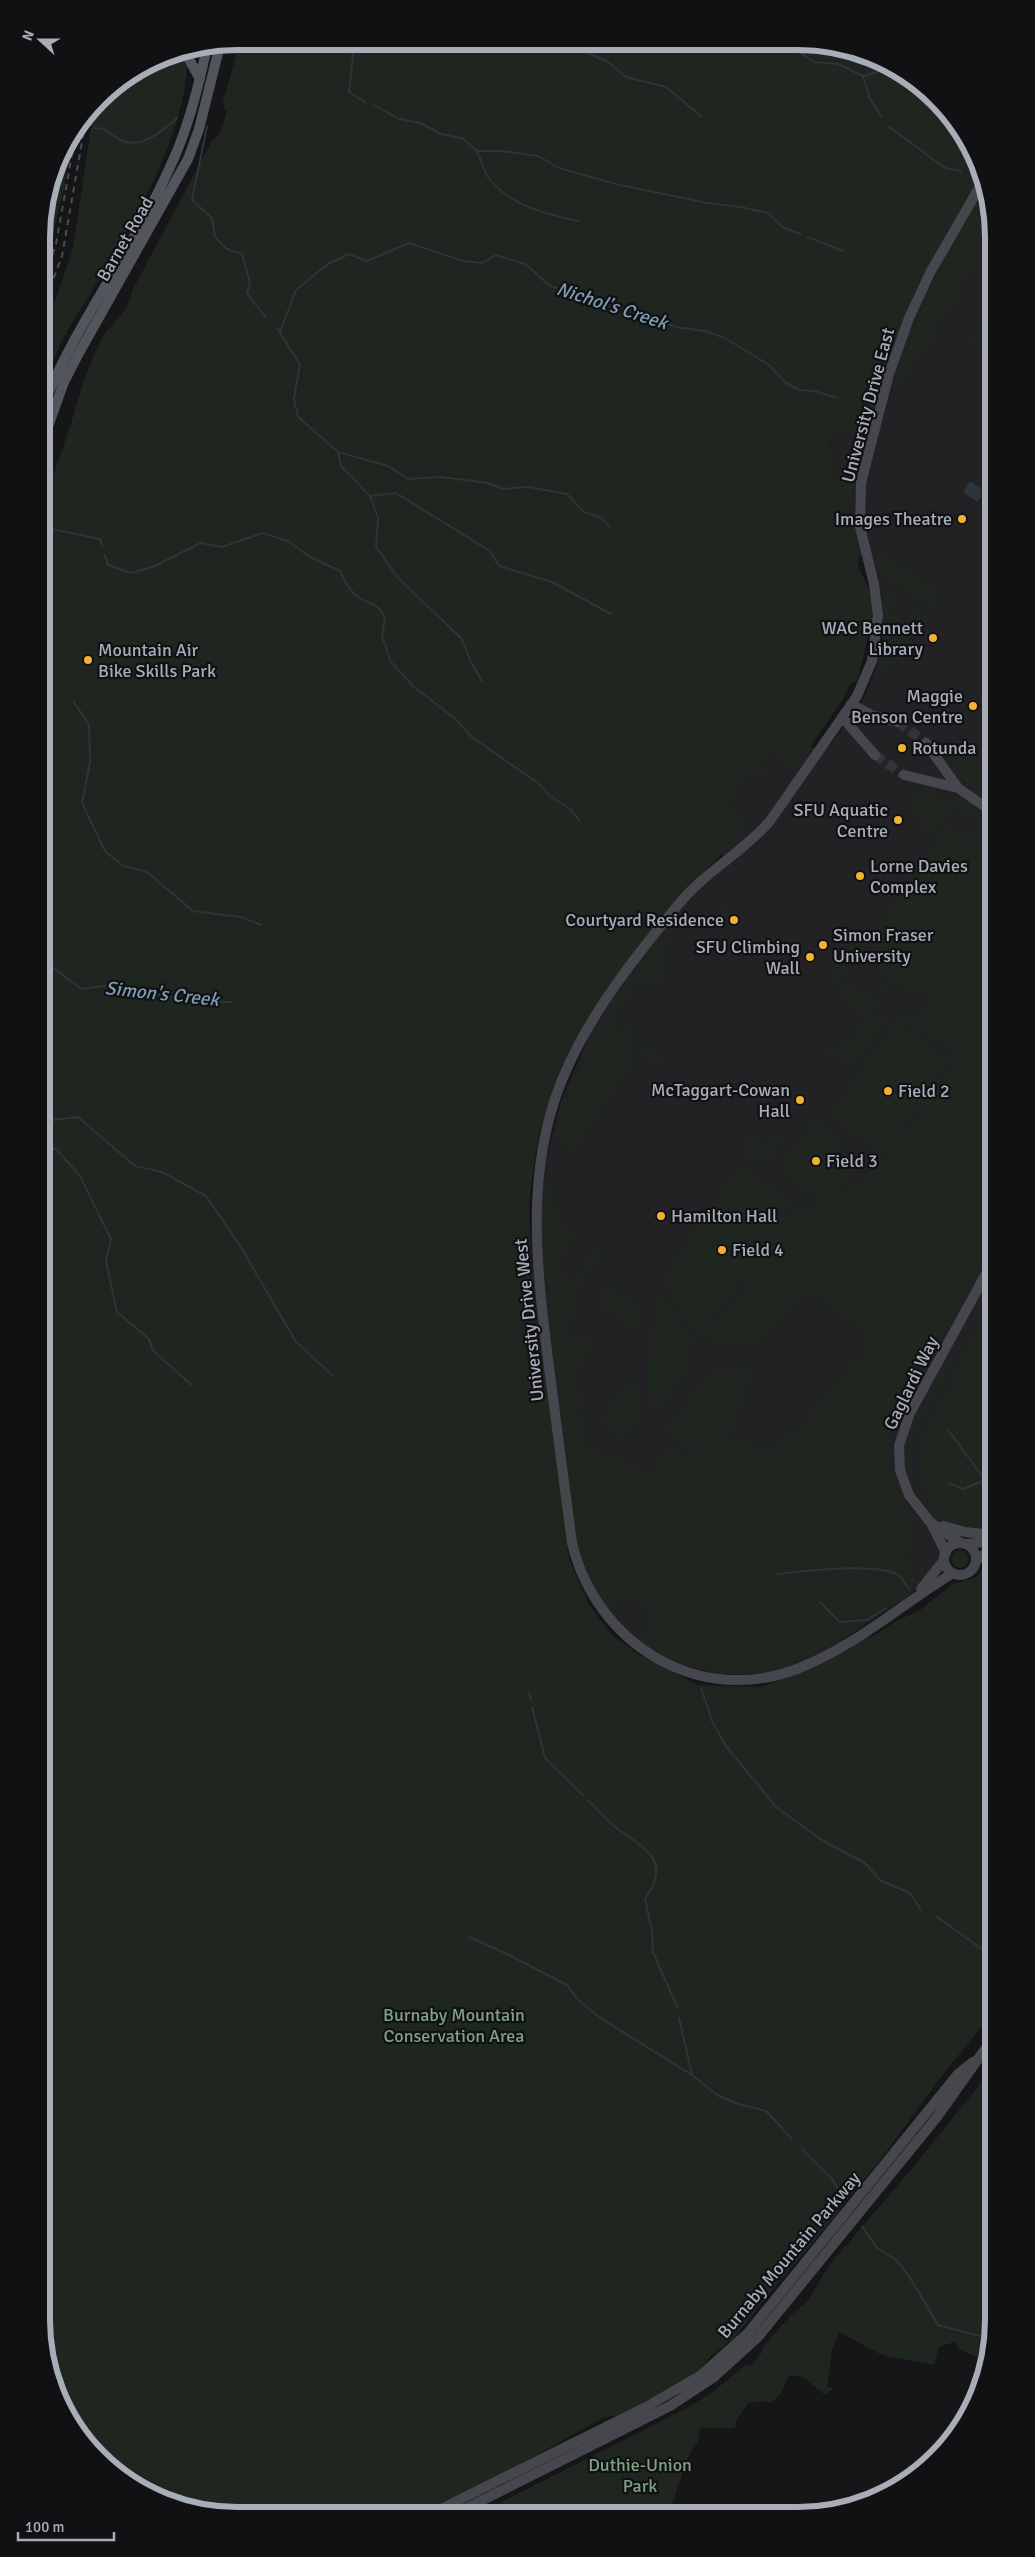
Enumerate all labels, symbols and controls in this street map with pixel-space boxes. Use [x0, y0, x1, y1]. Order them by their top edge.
north arrow [15, 15, 65, 65]
text: N [19, 28, 38, 43]
street label: Barnet Road [92, 193, 158, 285]
water label: Nichol's Creek [553, 277, 672, 336]
street label: University Drive East [837, 325, 899, 485]
place label: Images Theatre [835, 508, 952, 530]
marker: Images Theatre [956, 513, 968, 525]
place label: WAC Bennett Library [821, 617, 924, 660]
marker: WAC Bennett Library [927, 632, 939, 644]
place label: Mountain Air Bike Skills Park [98, 639, 216, 682]
marker: Mountain Air Bike Skills Park [82, 654, 94, 666]
place label: Maggie Benson Centre [851, 685, 963, 728]
marker: Maggie Benson Centre [967, 700, 979, 712]
place label: Rotunda [912, 737, 976, 759]
marker: Rotunda [896, 742, 908, 754]
place label: SFU Aquatic Centre [794, 799, 888, 842]
marker: SFU Aquatic Centre [892, 814, 904, 826]
place label: Lorne Davies Complex [870, 855, 968, 898]
marker: Lorne Davies Complex [854, 870, 866, 882]
place label: Courtyard Residence [565, 909, 724, 931]
marker: Courtyard Residence [728, 914, 740, 926]
place label: Simon Fraser University [833, 924, 934, 967]
place label: SFU Climbing Wall [696, 936, 800, 979]
marker: Simon Fraser University [817, 939, 829, 951]
marker: SFU Climbing Wall [804, 951, 816, 963]
water label: Simon's Creek [104, 976, 221, 1012]
place label: McTaggart-Cowan Hall [651, 1079, 790, 1122]
place label: Field 2 [898, 1080, 950, 1102]
marker: Field 2 [882, 1085, 894, 1097]
marker: McTaggart-Cowan Hall [794, 1094, 806, 1106]
place label: Field 3 [826, 1150, 878, 1172]
marker: Field 3 [810, 1155, 822, 1167]
place label: Hamilton Hall [671, 1205, 777, 1227]
marker: Hamilton Hall [655, 1210, 667, 1222]
street label: University Drive West [510, 1238, 548, 1402]
place label: Field 4 [732, 1239, 784, 1261]
marker: Field 4 [716, 1244, 728, 1256]
street label: Gaglardi Way [879, 1332, 943, 1433]
park label: Burnaby Mountain Conservation Area [383, 2004, 525, 2047]
street label: Burnaby Mountain Parkway [713, 2167, 865, 2343]
park label: Duthie-Union Park [588, 2454, 692, 2497]
scale bar [18, 2510, 114, 2542]
text: 100 m [25, 2518, 65, 2536]

